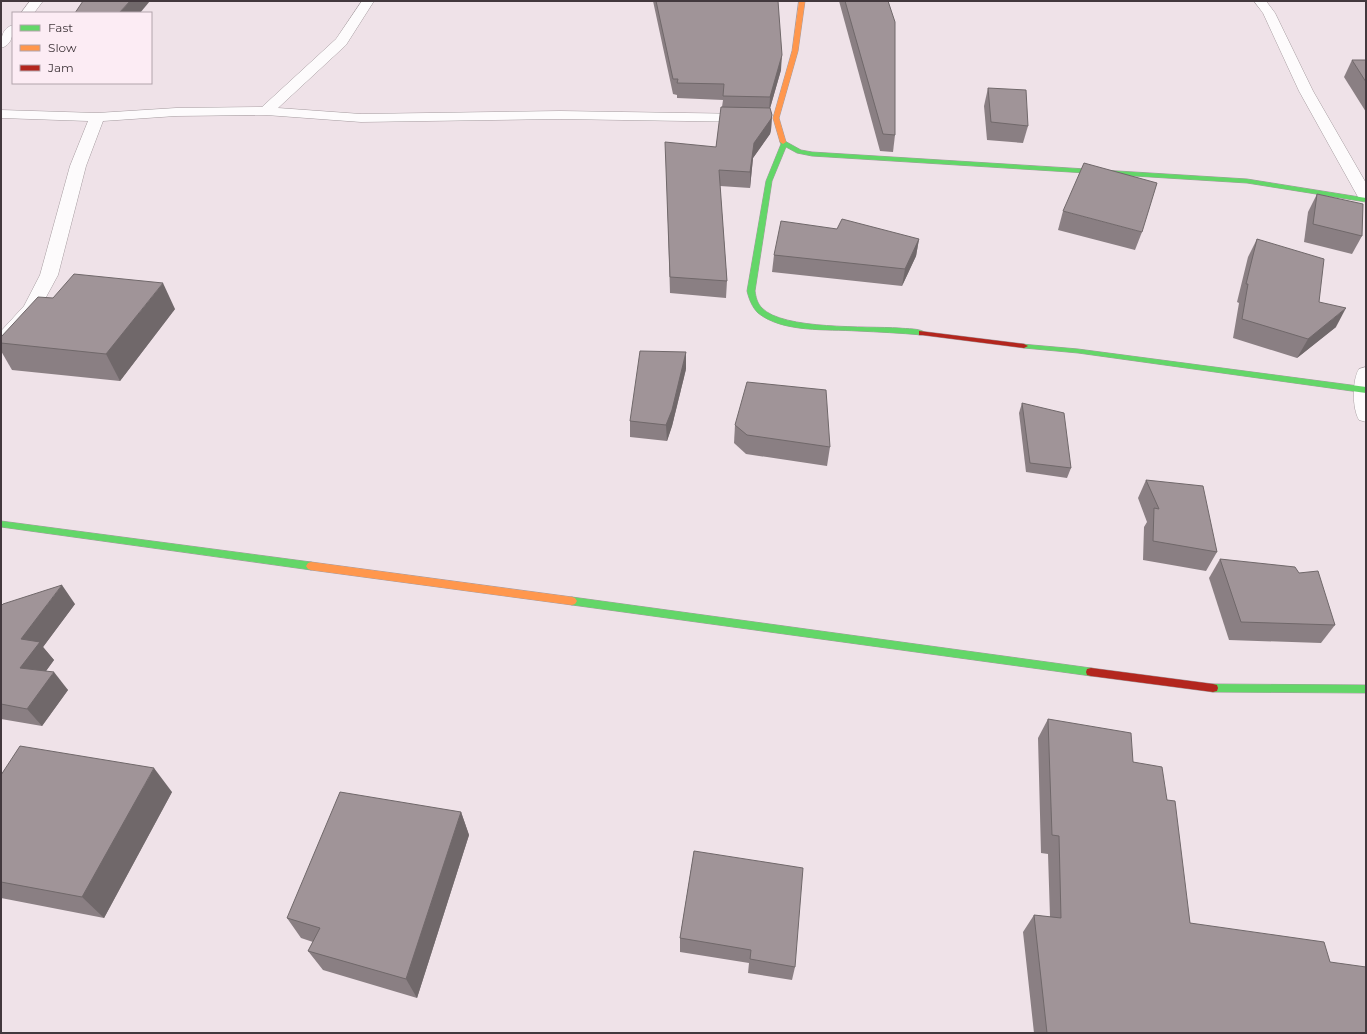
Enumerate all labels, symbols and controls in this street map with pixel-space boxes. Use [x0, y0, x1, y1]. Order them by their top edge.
legend [12, 12, 152, 84]
text: Fast [48, 20, 73, 35]
text: Slow [48, 40, 77, 55]
text: Jam [47, 60, 74, 75]

